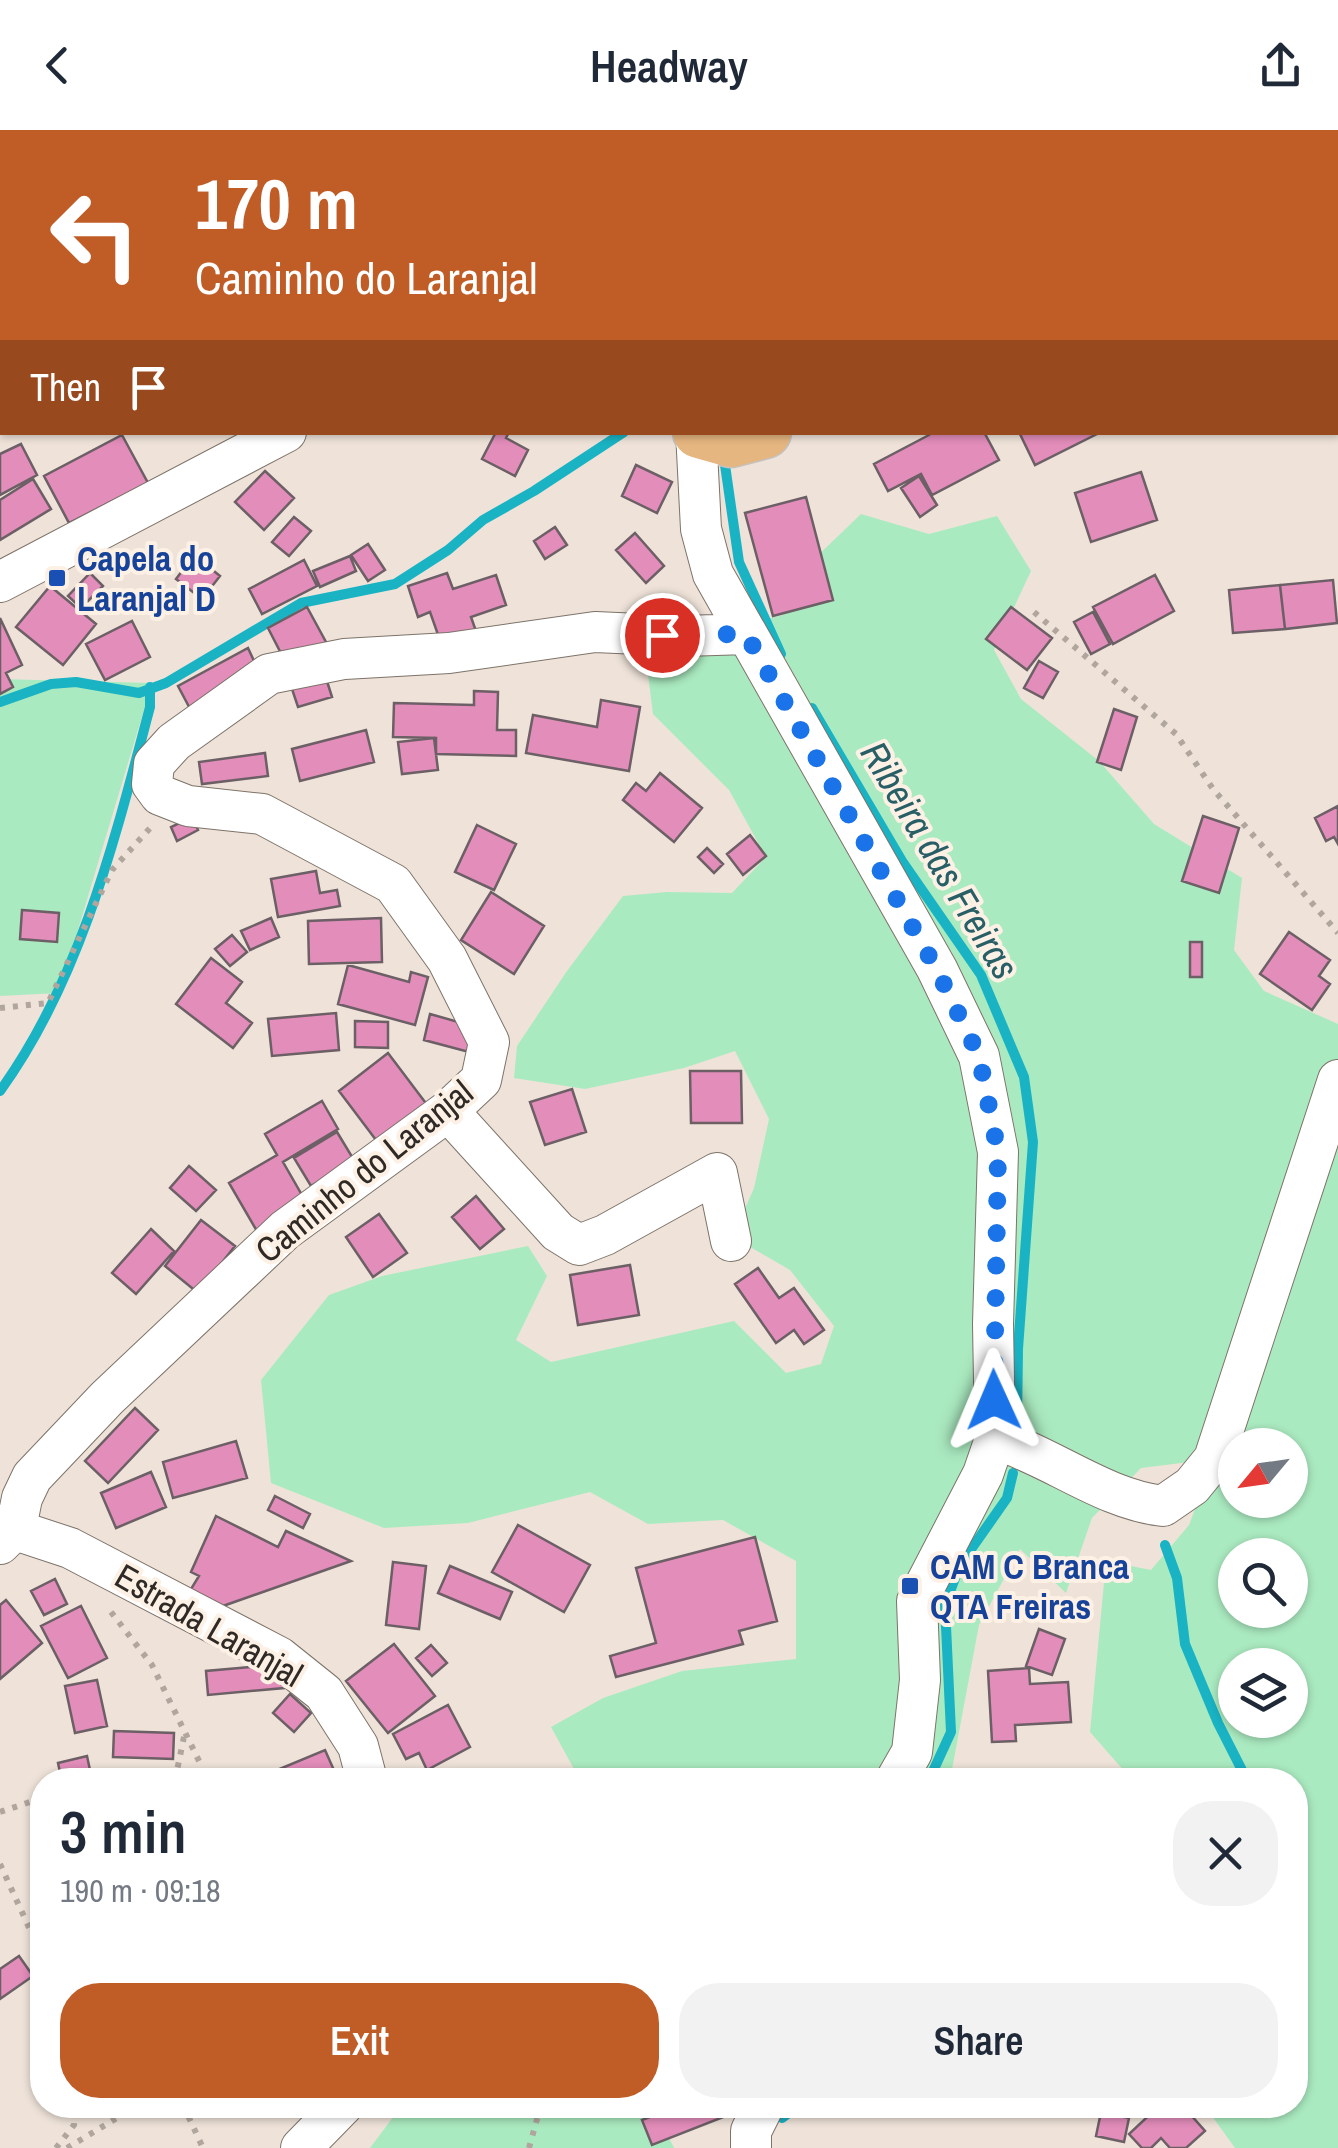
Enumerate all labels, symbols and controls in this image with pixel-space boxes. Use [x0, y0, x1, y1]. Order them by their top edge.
text: Headway [590, 35, 748, 96]
icon: back [30, 38, 85, 93]
icon: share [1253, 38, 1308, 93]
text: 170 m [195, 157, 358, 251]
icon: left [30, 170, 160, 300]
text: Caminho do Laranjal [195, 247, 538, 308]
icon: arrive [121, 360, 176, 415]
text: Then [30, 362, 101, 413]
place label: Capela do Laranjal D [77, 535, 216, 622]
marker: Capela do Laranjal D [46, 567, 68, 589]
pin [620, 593, 705, 678]
icon: arrive [635, 608, 690, 663]
water label: Ribeira das Freiras [849, 732, 1031, 988]
street label: Caminho do Laranjal [246, 1069, 482, 1273]
position arrow [942, 1348, 1046, 1452]
north arrow [1218, 1428, 1308, 1518]
map controls [1218, 1428, 1308, 1738]
button: search [1218, 1538, 1308, 1628]
place label: CAM C Branca QTA Freiras [930, 1543, 1129, 1630]
street label: Estrada Laranjal [107, 1552, 311, 1698]
marker: CAM C Branca QTA Freiras [899, 1575, 921, 1597]
button: layers [1218, 1648, 1308, 1738]
text: 3 min [60, 1791, 187, 1872]
button: close [1173, 1801, 1278, 1906]
text: 190 m · 09:18 [60, 1869, 220, 1912]
button: Exit [60, 1983, 659, 2098]
button: Share [679, 1983, 1278, 2098]

